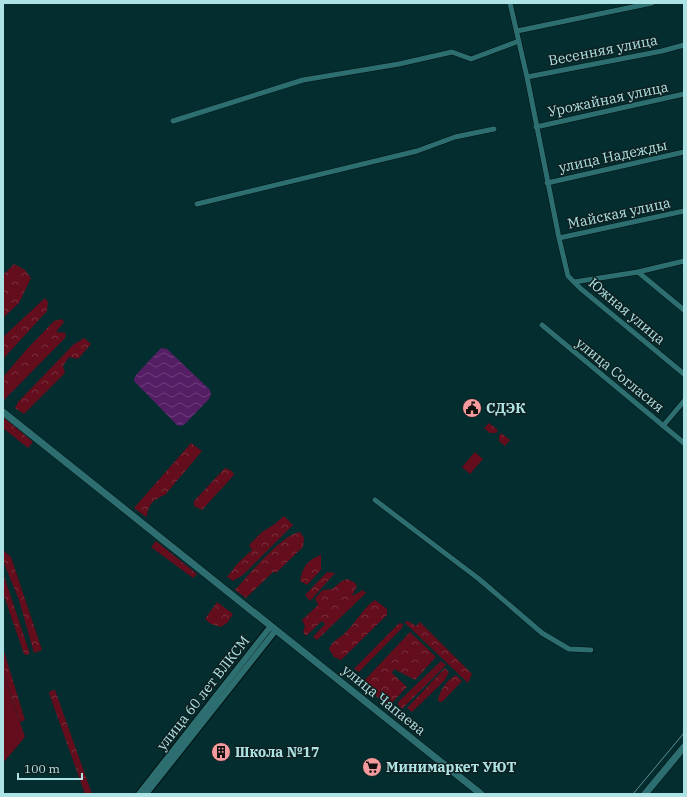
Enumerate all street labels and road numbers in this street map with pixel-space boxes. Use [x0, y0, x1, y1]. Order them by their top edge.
street label: Весенняя улица [547, 31, 659, 69]
street label: Урожайная улица [546, 77, 670, 121]
street label: улица Надежды [557, 136, 669, 176]
street label: Майская улица [566, 193, 673, 233]
street label: Южная улица [585, 274, 669, 349]
street label: улица Согласия [572, 334, 668, 416]
street label: улица 60 лет ВЛКСМ [153, 632, 253, 754]
street label: улица Чапаева [339, 661, 430, 739]

